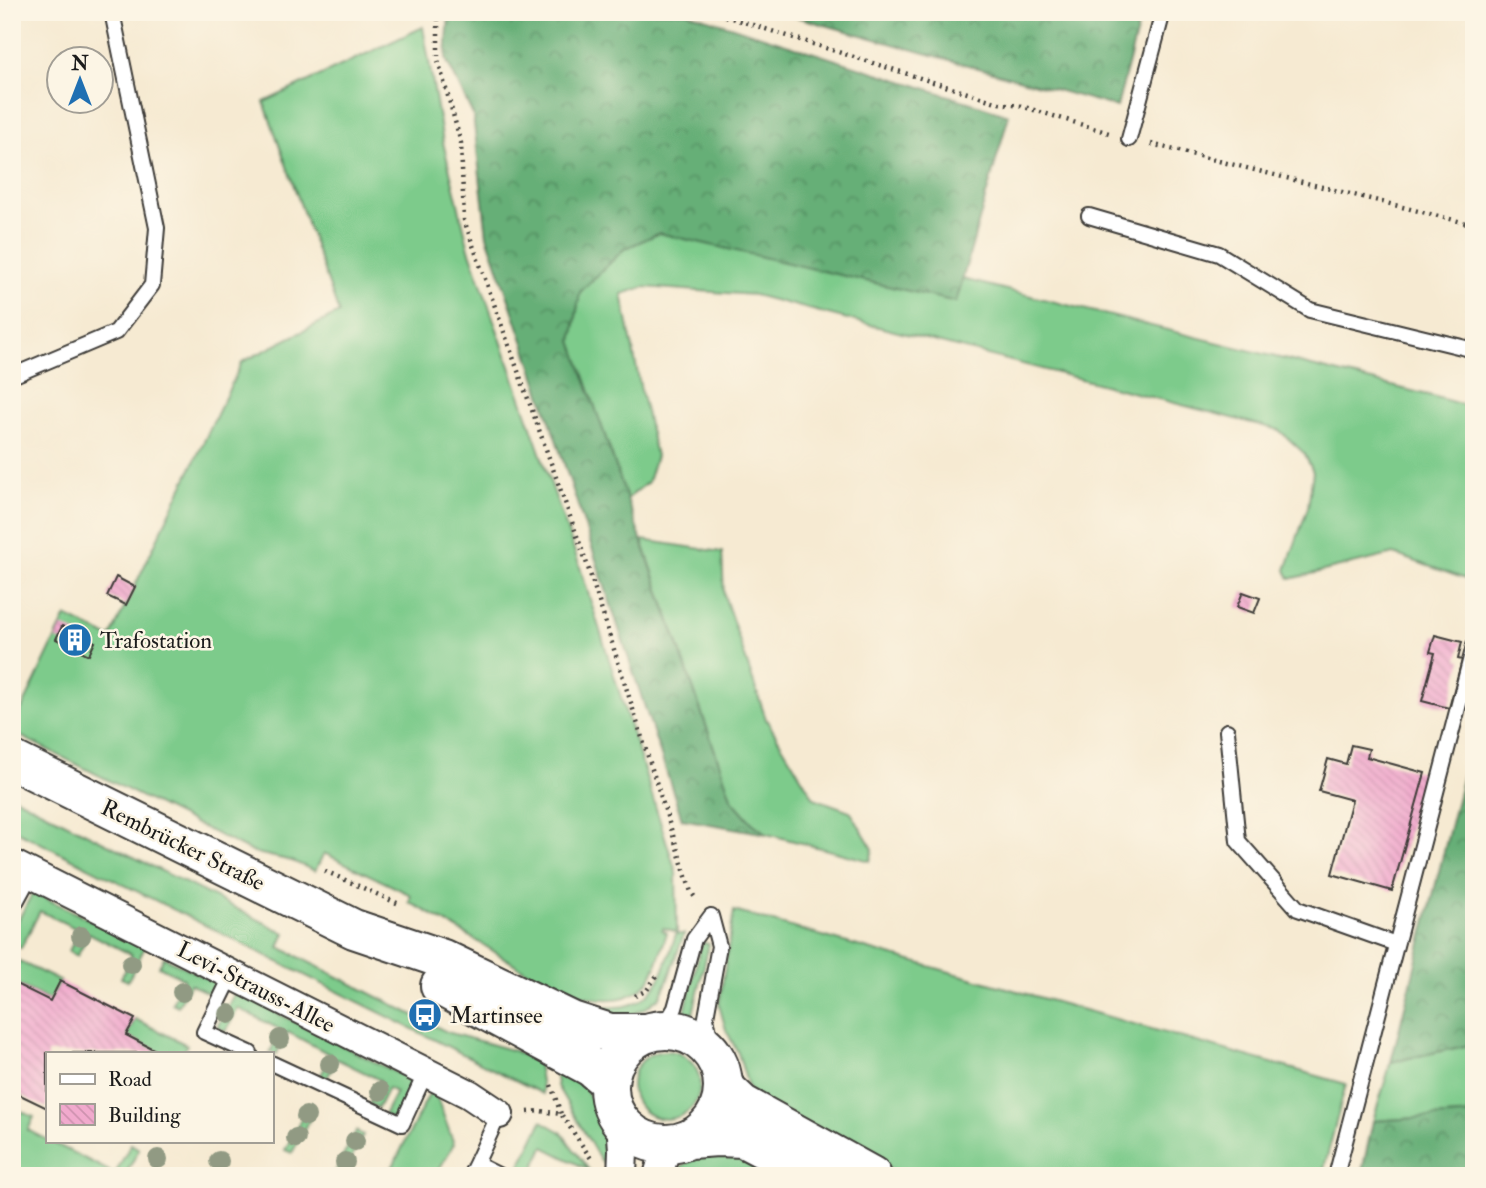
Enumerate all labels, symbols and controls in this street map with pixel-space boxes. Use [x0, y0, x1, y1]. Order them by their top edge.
north arrow [46, 46, 116, 116]
text: N [70, 52, 89, 76]
building icon: Trafostation [56, 621, 94, 659]
place label: Trafostation [100, 626, 212, 655]
street label: Rembrücker Straße [96, 793, 270, 897]
street label: Levi-Strauss-Allee [172, 935, 340, 1039]
bus stop icon: Martinsee [406, 996, 444, 1034]
place label: Martinsee [450, 1001, 543, 1030]
legend [46, 1052, 273, 1142]
text: Road [108, 1066, 153, 1093]
text: Building [108, 1102, 181, 1129]

